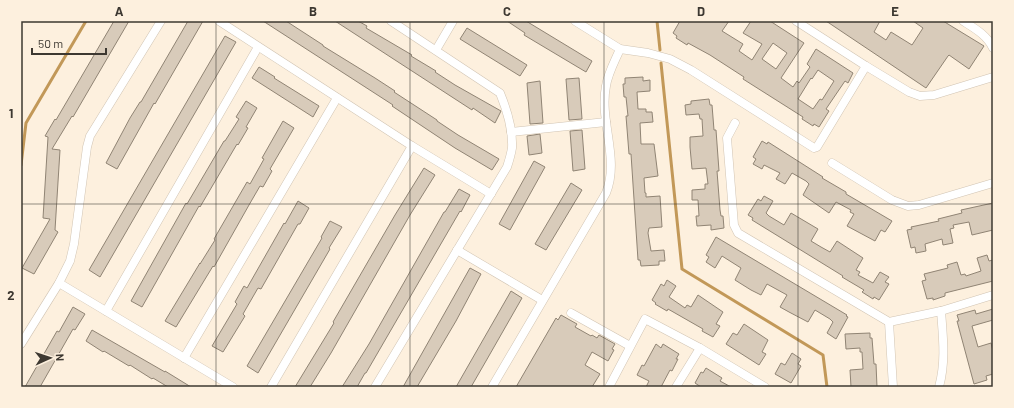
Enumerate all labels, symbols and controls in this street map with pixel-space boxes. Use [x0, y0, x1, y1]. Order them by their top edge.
text: A [115, 3, 124, 19]
text: B [309, 3, 317, 19]
text: C [503, 3, 511, 19]
text: D [697, 3, 705, 19]
text: E [891, 3, 899, 19]
scale bar [32, 30, 106, 56]
text: 50 m [38, 36, 63, 50]
text: 1 [9, 105, 13, 121]
text: 2 [7, 287, 15, 303]
north arrow [30, 338, 70, 378]
text: N [54, 353, 67, 361]

